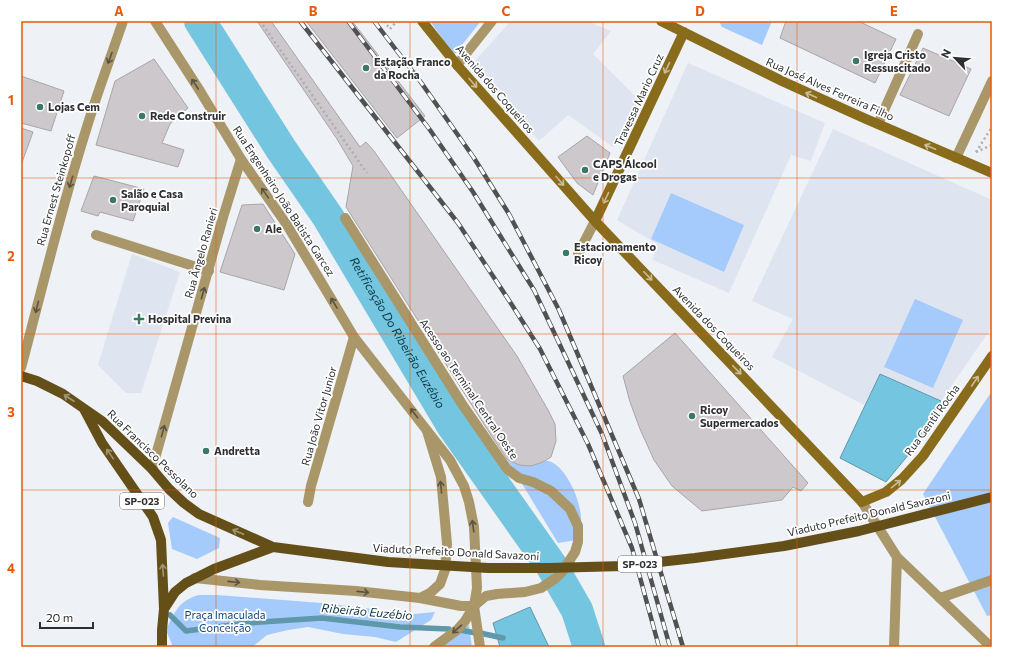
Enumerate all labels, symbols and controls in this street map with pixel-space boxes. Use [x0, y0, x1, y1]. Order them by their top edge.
text: A [114, 3, 124, 19]
text: B [309, 3, 318, 19]
text: C [502, 3, 511, 19]
text: D [695, 3, 705, 19]
text: E [890, 3, 898, 19]
north arrow [935, 38, 975, 78]
street label: Avenida dos Coqueiros [454, 42, 537, 135]
text: N [938, 47, 953, 60]
place label: Igreja Cristo Ressuscitado [864, 48, 931, 74]
one-way arrow [105, 51, 113, 63]
street label: Travessa Mario Cruz [611, 51, 666, 148]
street label: Rua José Alves Ferreira Filho [764, 54, 897, 124]
place label: Estação Franco da Rocha [374, 55, 451, 81]
marker: Igreja Cristo Ressuscitado [851, 56, 861, 66]
one-way arrow [663, 61, 670, 73]
marker: Estação Franco da Rocha [361, 63, 371, 73]
one-way arrow [191, 78, 199, 89]
one-way arrow [469, 78, 478, 89]
one-way arrow [806, 90, 818, 98]
text: 1 [8, 92, 14, 108]
place label: Lojas Cem [48, 100, 100, 113]
marker: Lojas Cem [35, 102, 45, 112]
place label: Rede Construir [150, 109, 226, 122]
marker: Rede Construir [137, 111, 147, 121]
street label: Rua Engenheiro João Batista Garcez [230, 123, 338, 279]
street label: Rua Ernest Steinkopoff [33, 132, 78, 247]
one-way arrow [925, 142, 937, 150]
place label: CAPS Álcool e Drogas [593, 156, 657, 183]
marker: CAPS Álcool e Drogas [580, 165, 590, 175]
one-way arrow [67, 175, 74, 188]
one-way arrow [555, 175, 564, 186]
place label: Salão e Casa Paroquial [121, 187, 183, 213]
one-way arrow [261, 188, 269, 199]
one-way arrow [602, 192, 609, 204]
marker: Salão e Casa Paroquial [108, 195, 118, 205]
street label: Rua Ângelo Ranieri [180, 206, 220, 300]
place label: Ale [265, 222, 282, 235]
marker: Ale [252, 224, 262, 234]
place label: Estacionamento Ricoy [574, 240, 656, 266]
text: 2 [7, 248, 15, 264]
marker: Estacionamento Ricoy [561, 248, 571, 258]
water label: Retificação Do Ribeirão Euzébio [347, 254, 448, 410]
one-way arrow [643, 271, 653, 281]
street label: Avenida dos Coqueiros [671, 283, 758, 373]
one-way arrow [199, 286, 207, 299]
one-way arrow [330, 298, 338, 309]
one-way arrow [33, 300, 40, 313]
place label: Hospital Previna [148, 312, 231, 325]
marker: Hospital Previna [133, 313, 145, 325]
street label: Acesso ao Terminal Central Oeste [417, 316, 521, 462]
street label: Rua João Vitor Junior [298, 364, 340, 467]
one-way arrow [732, 365, 741, 375]
one-way arrow [971, 375, 979, 386]
street label: Rua Gentil Rocha [901, 382, 962, 458]
one-way arrow [64, 394, 75, 402]
place label: Ricoy Supermercados [700, 403, 779, 429]
text: 3 [7, 404, 15, 420]
street label: Rua Francisco Pessolano [105, 407, 202, 501]
one-way arrow [409, 407, 418, 418]
marker: Ricoy Supermercados [687, 411, 697, 421]
one-way arrow [160, 425, 167, 438]
place label: Andretta [214, 444, 260, 457]
marker: Andretta [201, 446, 211, 456]
one-way arrow [106, 449, 114, 460]
one-way arrow [891, 479, 902, 488]
one-way arrow [438, 481, 445, 494]
street label: Viaduto Prefeito Donald Savazoni [786, 488, 952, 539]
road number: SP-023 [120, 493, 164, 509]
one-way arrow [469, 520, 477, 533]
one-way arrow [232, 527, 244, 535]
street label: Viaduto Prefeito Donald Savazoni [372, 541, 540, 562]
road number: SP-023 [618, 556, 662, 572]
text: 4 [7, 560, 15, 576]
one-way arrow [159, 564, 166, 577]
one-way arrow [227, 578, 240, 586]
one-way arrow [356, 588, 369, 596]
water label: Ribeirão Euzébio [321, 600, 413, 622]
scale bar [40, 604, 93, 630]
park label: Praça Imaculada Conceição [185, 608, 265, 634]
text: 20 m [46, 610, 73, 624]
one-way arrow [452, 625, 462, 634]

